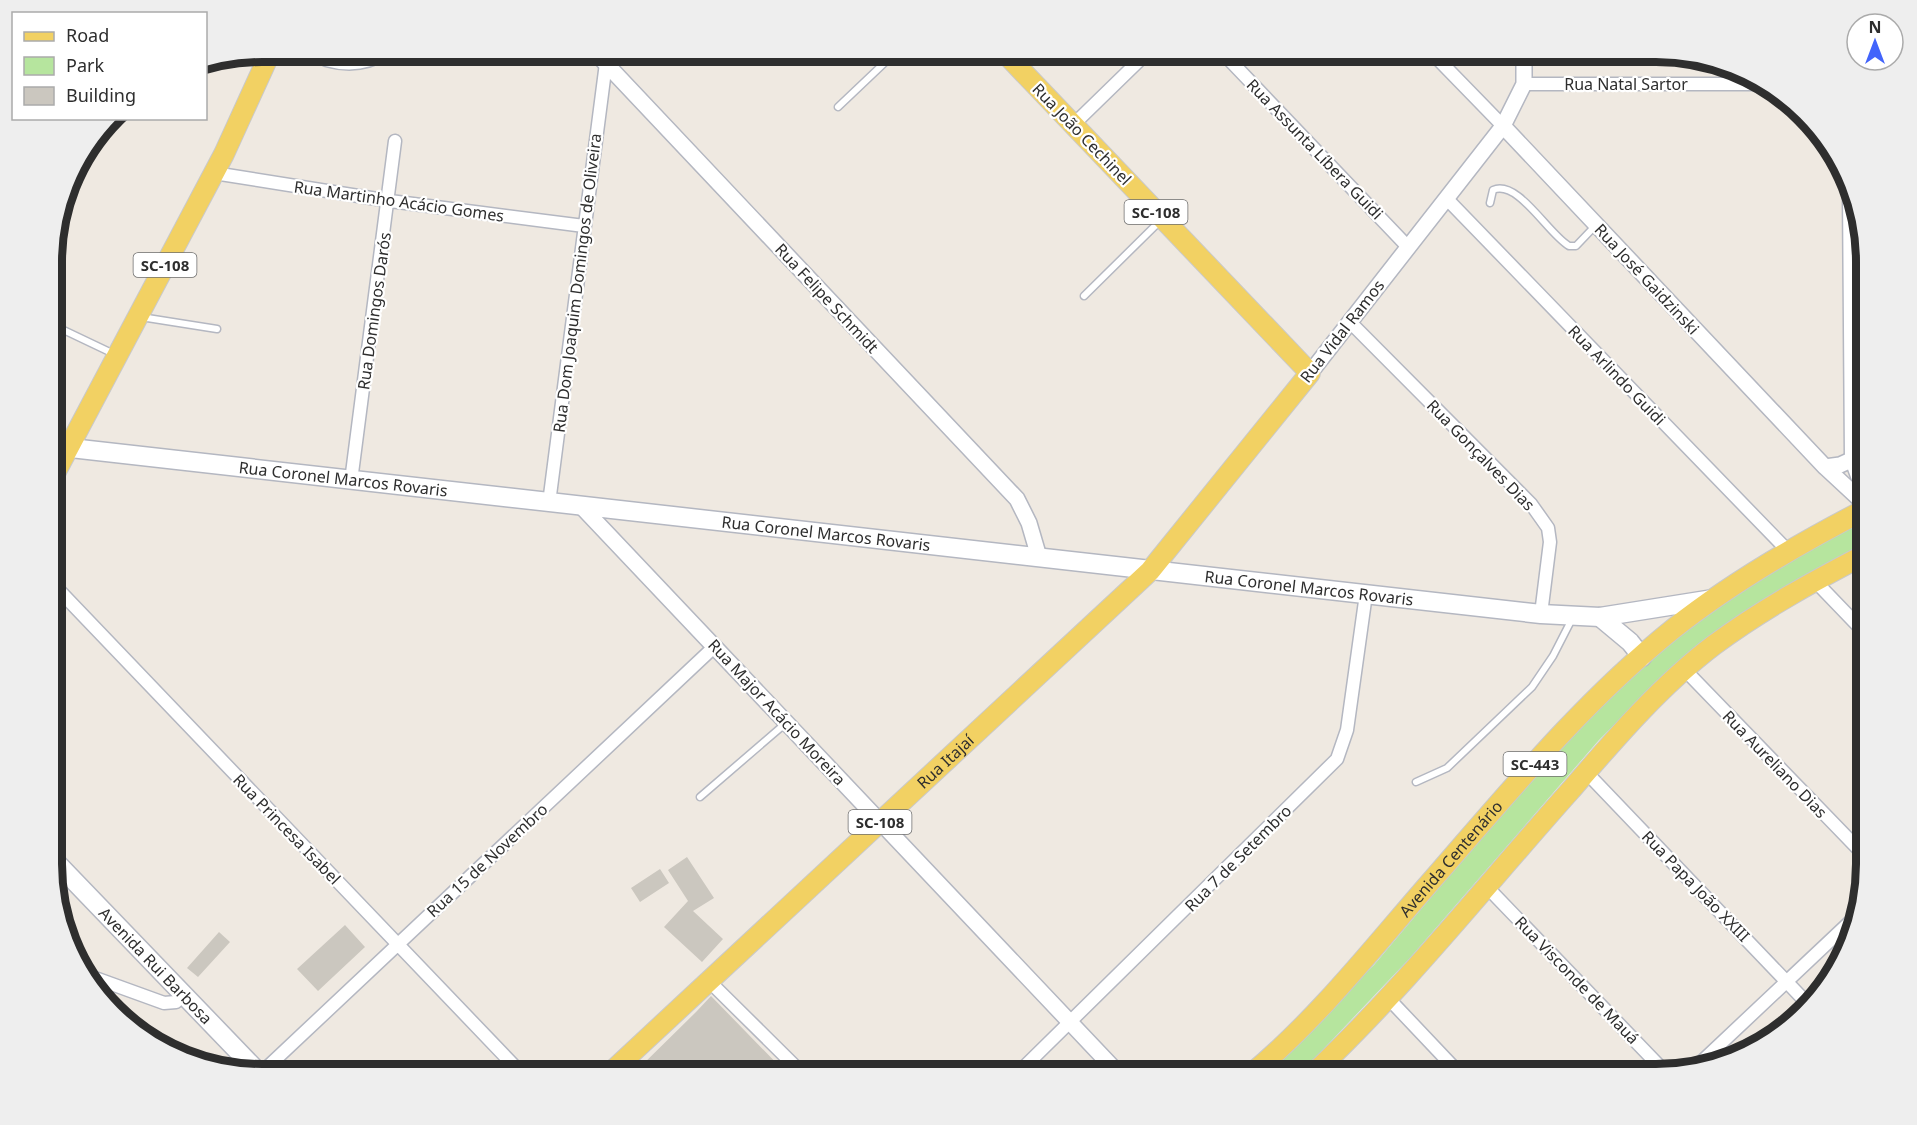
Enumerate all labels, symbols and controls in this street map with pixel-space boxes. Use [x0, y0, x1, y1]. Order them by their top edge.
legend [12, 12, 207, 120]
north arrow [1845, 12, 1905, 72]
text: N [1868, 16, 1882, 38]
text: Road [66, 23, 109, 47]
text: Park [66, 53, 104, 77]
street label: Rua Natal Sartor [1564, 73, 1688, 95]
street label: Rua Assunta Líbera Guidi [1242, 74, 1388, 224]
street label: Rua João Cechinel [1028, 78, 1136, 190]
text: Building [66, 83, 136, 107]
street label: Rua Dom Joaquim Domingos de Oliveira [548, 132, 606, 434]
street label: Rua Martinho Acácio Gomes [292, 175, 506, 227]
road number: SC-108 [1124, 200, 1188, 224]
street label: Rua José Gaidzinski [1590, 219, 1704, 339]
street label: Rua Domingos Darós [352, 231, 396, 391]
street label: Rua Felipe Schmidt [770, 238, 884, 358]
road number: SC-108 [134, 253, 196, 277]
street label: Rua Vidal Ramos [1295, 275, 1389, 387]
street label: Rua Arlindo Guidi [1563, 320, 1671, 430]
street label: Rua Gonçalves Dias [1422, 395, 1540, 515]
street label: Rua Coronel Marcos Rovaris [238, 456, 449, 501]
street label: Rua Coronel Marcos Rovaris [721, 511, 932, 556]
street label: Rua Coronel Marcos Rovaris [1203, 565, 1415, 611]
street label: Rua Major Acácio Moreira [703, 634, 851, 790]
street label: Rua Aureliano Dias [1718, 705, 1832, 823]
street label: Rua Itajaí [912, 729, 979, 794]
road number: SC-443 [1504, 752, 1567, 776]
street label: Rua Princesa Isabel [228, 769, 346, 889]
street label: Avenida Centenário [1394, 796, 1507, 922]
street label: Rua 15 de Novembro [422, 798, 552, 922]
street label: Rua 7 de Setembro [1180, 800, 1296, 916]
road number: SC-108 [848, 810, 912, 834]
street label: Rua Papa João XXIII [1637, 826, 1755, 946]
street label: Avenida Rui Barbosa [94, 902, 217, 1029]
street label: Rua Visconde de Mauá [1510, 911, 1644, 1049]

